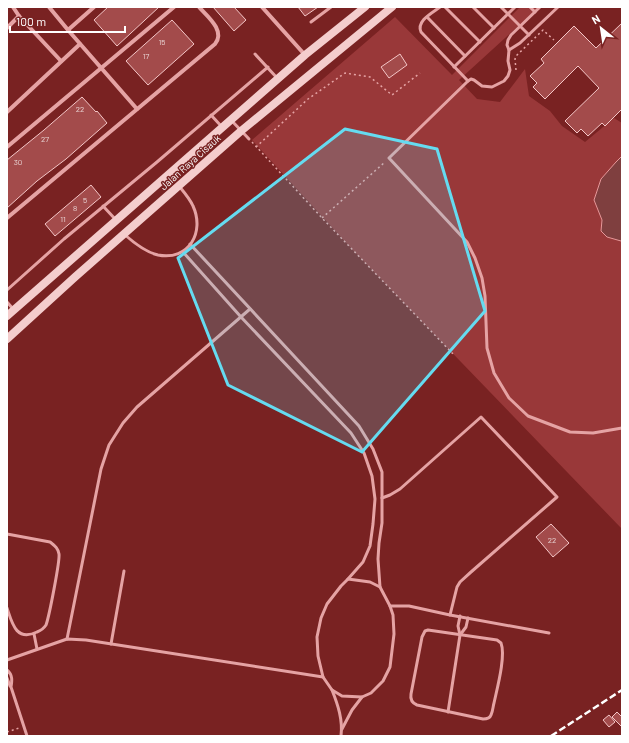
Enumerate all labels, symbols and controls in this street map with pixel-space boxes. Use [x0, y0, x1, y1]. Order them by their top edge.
scale bar [10, 8, 125, 34]
north arrow [581, 8, 621, 48]
text: N [589, 11, 602, 26]
text: 100 m [16, 14, 46, 28]
house number: 15 [159, 37, 165, 47]
house number: 17 [143, 51, 150, 61]
house number: 22 [76, 104, 84, 114]
street label: Jalan Raya Cisauk [157, 132, 223, 192]
house number: 27 [41, 134, 49, 144]
house number: 30 [14, 157, 22, 167]
house number: 5 [83, 195, 87, 205]
house number: 8 [73, 203, 77, 213]
house number: 11 [60, 214, 66, 224]
house number: 22 [548, 535, 556, 545]

